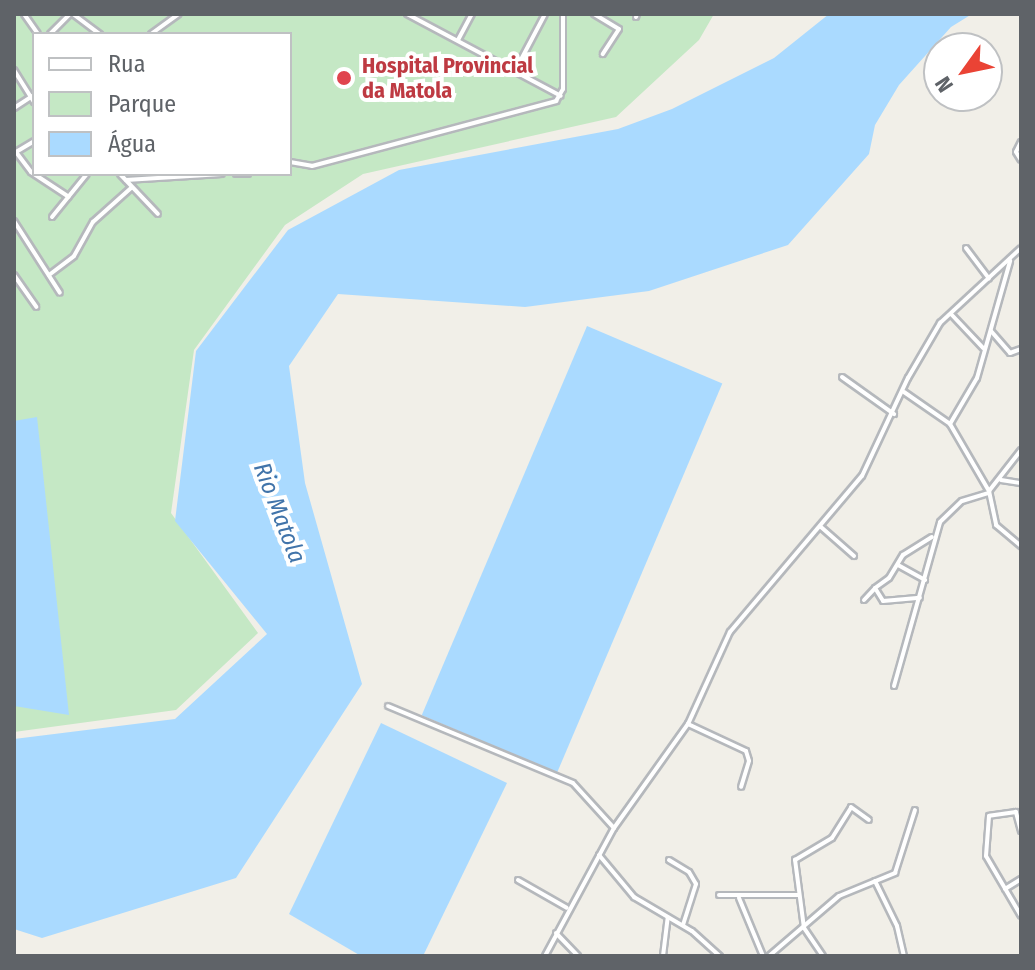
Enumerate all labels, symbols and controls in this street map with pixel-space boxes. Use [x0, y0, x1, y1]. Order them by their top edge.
legend [32, 32, 292, 176]
north arrow [923, 32, 1003, 112]
text: Rua [108, 50, 145, 78]
place label: Hospital Provincial da Matola [362, 52, 533, 104]
marker: Hospital Provincial da Matola [333, 67, 355, 89]
text: N [929, 71, 959, 97]
text: Parque [108, 90, 176, 118]
text: Água [108, 130, 156, 158]
water label: Rio Matola [247, 459, 311, 567]

